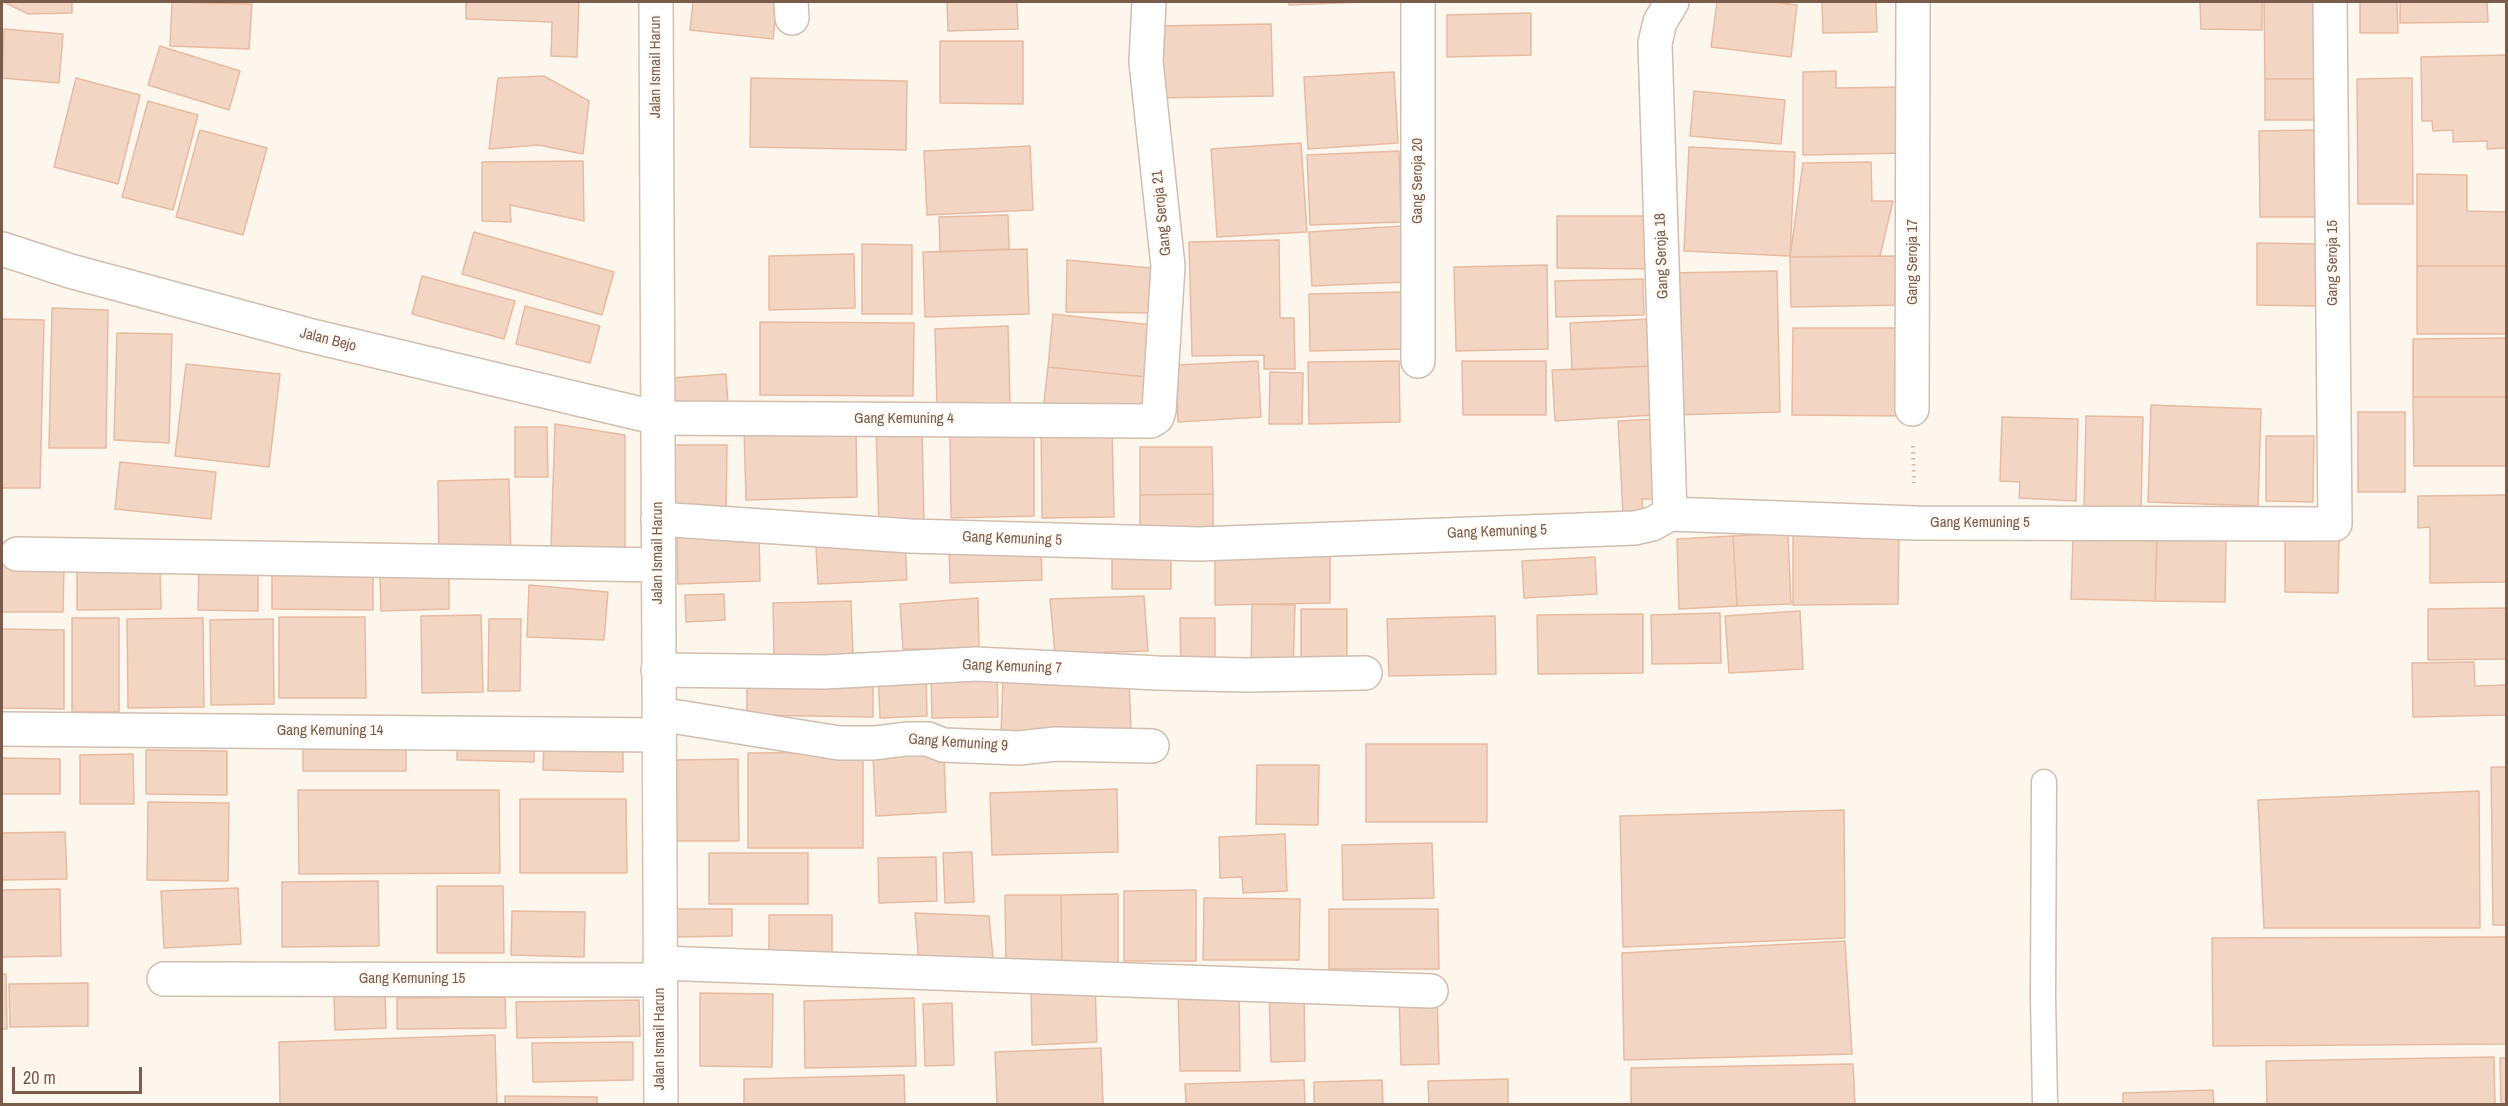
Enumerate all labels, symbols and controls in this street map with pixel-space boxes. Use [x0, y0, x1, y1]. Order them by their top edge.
street label: Jalan Ismail Harun [647, 16, 665, 118]
street label: Gang Seroja 20 [1409, 138, 1427, 224]
street label: Gang Seroja 21 [1149, 169, 1175, 257]
street label: Gang Seroja 18 [1652, 213, 1672, 299]
street label: Gang Seroja 17 [1904, 219, 1922, 305]
street label: Gang Seroja 15 [2324, 220, 2342, 306]
street label: Jalan Bejo [298, 324, 358, 356]
street label: Gang Kemuning 4 [854, 410, 954, 428]
street label: Jalan Ismail Harun [649, 502, 667, 604]
street label: Gang Kemuning 5 [1930, 514, 2030, 532]
street label: Gang Kemuning 5 [1447, 521, 1547, 543]
street label: Gang Kemuning 5 [962, 528, 1062, 550]
street label: Gang Kemuning 7 [962, 656, 1062, 678]
street label: Gang Kemuning 14 [277, 722, 383, 740]
street label: Gang Kemuning 9 [908, 731, 1008, 755]
street label: Gang Kemuning 15 [359, 970, 465, 988]
street label: Jalan Ismail Harun [651, 988, 669, 1090]
scale bar [15, 1055, 146, 1093]
text: 20 m [23, 1065, 56, 1090]

